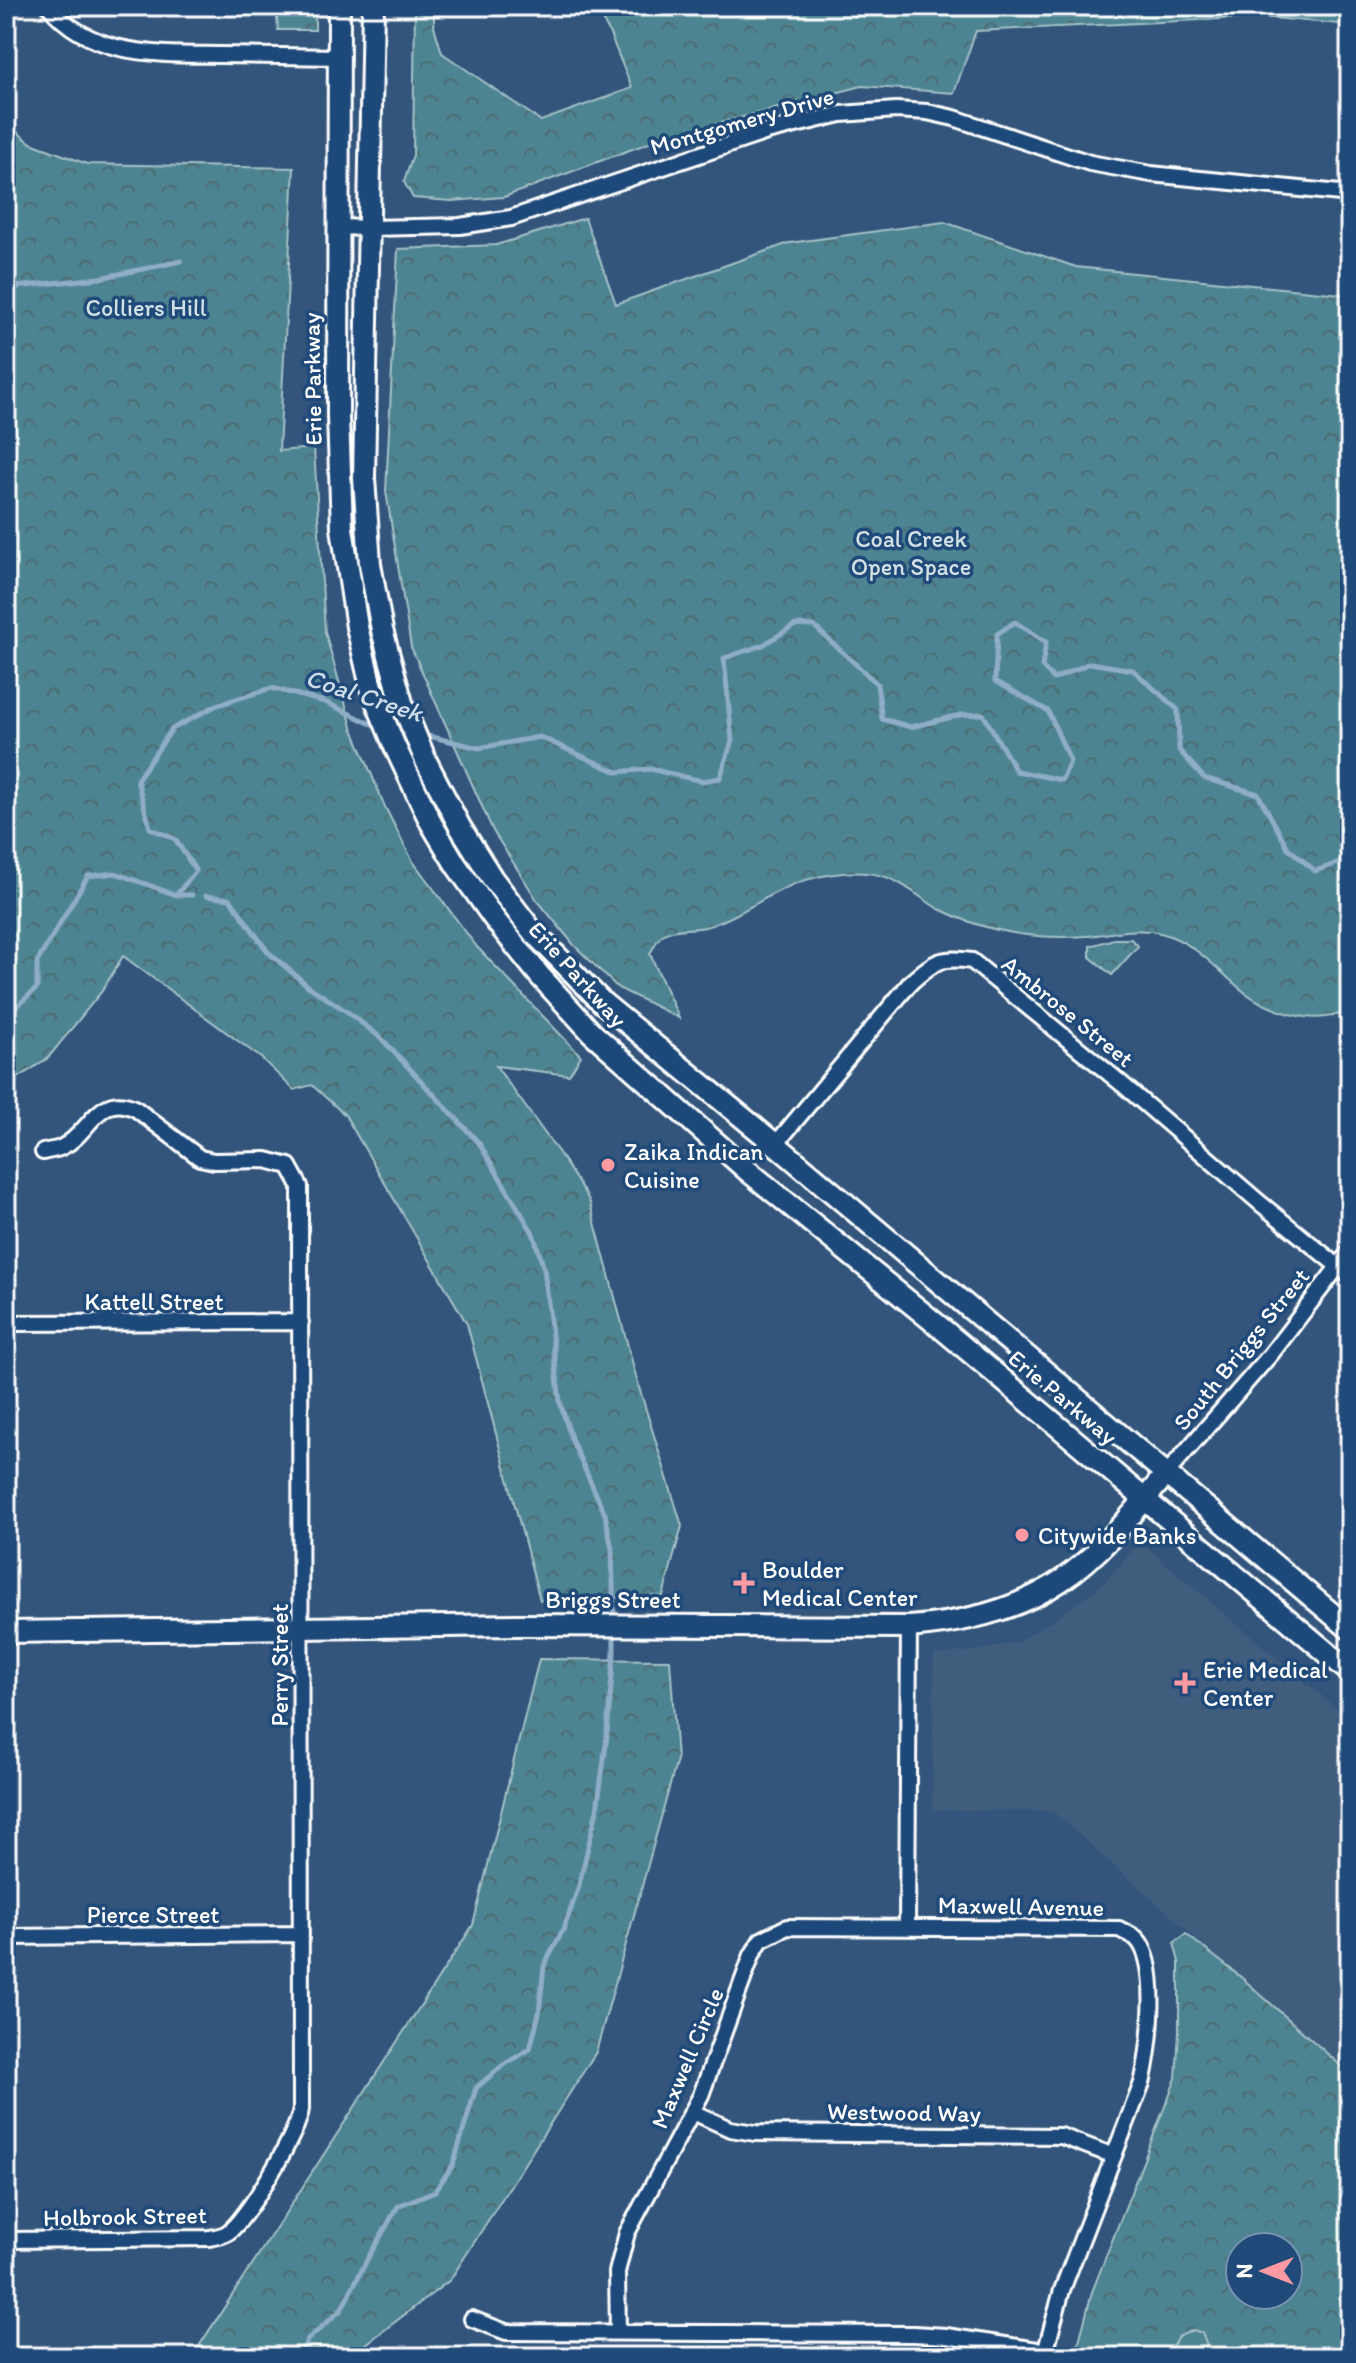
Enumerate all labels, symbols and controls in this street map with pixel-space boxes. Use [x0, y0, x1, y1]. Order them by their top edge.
street label: Montgomery Drive [647, 81, 837, 161]
park label: Colliers Hill [86, 293, 207, 322]
street label: Erie Parkway [296, 312, 328, 446]
park label: Coal Creek Open Space [851, 524, 971, 581]
water label: Coal Creek [302, 661, 428, 729]
street label: Erie Parkway [523, 915, 633, 1033]
street label: Ambrose Street [996, 949, 1140, 1073]
place label: Zaika Indican Cuisine [624, 1137, 764, 1194]
marker: Zaika Indican Cuisine [599, 1156, 617, 1174]
street label: South Briggs Street [1167, 1262, 1315, 1436]
street label: Kattell Street [84, 1287, 224, 1316]
street label: Erie Parkway [1003, 1343, 1123, 1451]
place label: Citywide Banks [1038, 1521, 1196, 1550]
marker: Citywide Banks [1013, 1526, 1031, 1544]
place label: Boulder Medical Center [762, 1555, 918, 1612]
marker: Boulder Medical Center [733, 1572, 755, 1594]
street label: Briggs Street [545, 1585, 681, 1614]
street label: Perry Street [265, 1603, 294, 1727]
place label: Erie Medical Center [1203, 1655, 1328, 1712]
marker: Erie Medical Center [1174, 1672, 1196, 1694]
street label: Maxwell Avenue [938, 1890, 1104, 1922]
street label: Pierce Street [87, 1900, 219, 1929]
street label: Maxwell Circle [644, 1983, 730, 2133]
street label: Westwood Way [827, 2096, 981, 2128]
street label: Holbrook Street [43, 2200, 207, 2232]
north arrow [1224, 2231, 1304, 2311]
text: N [1231, 2264, 1258, 2278]

